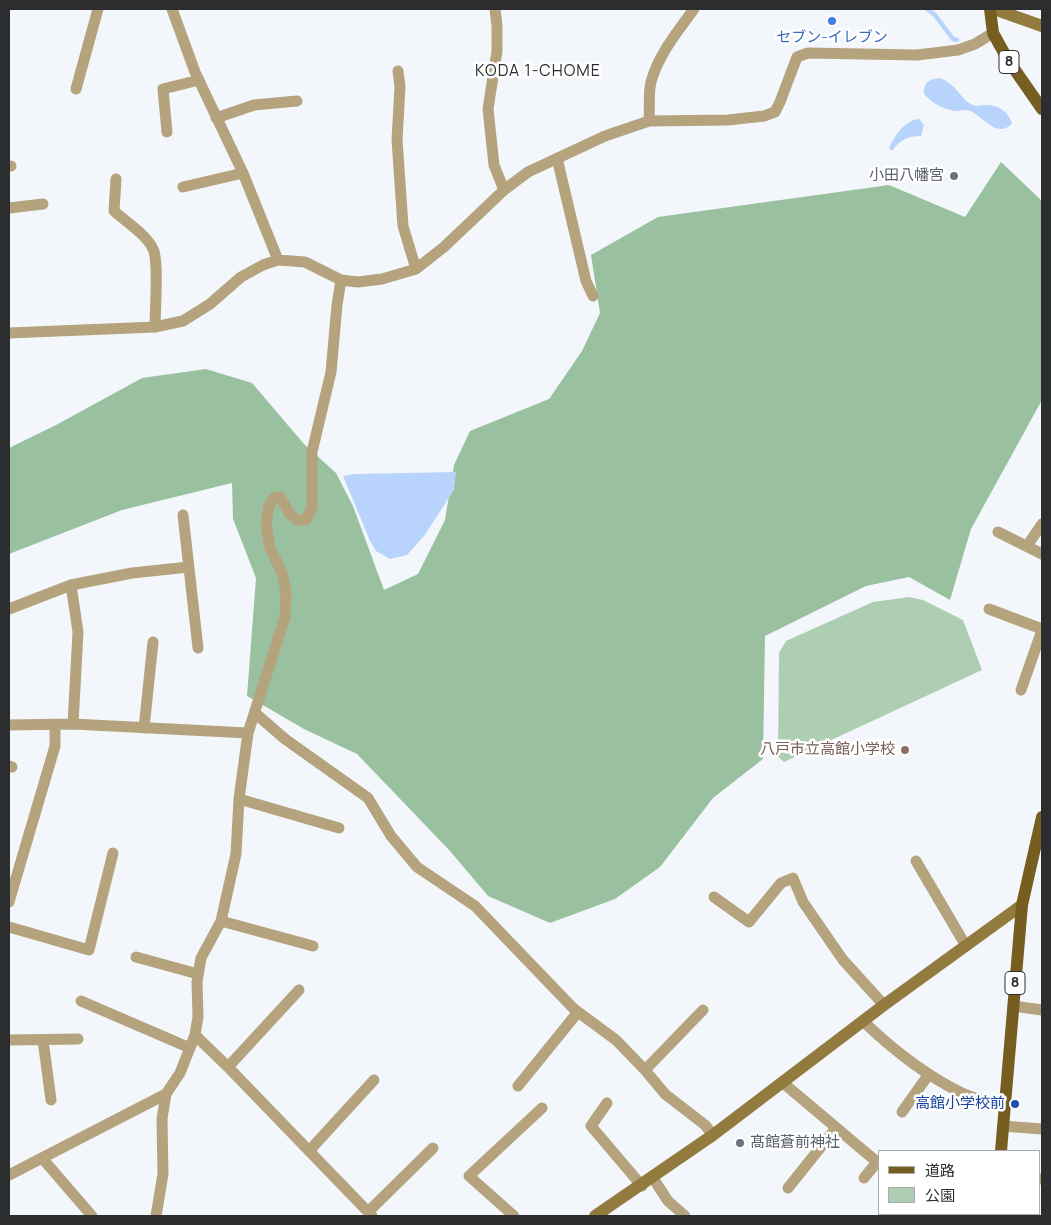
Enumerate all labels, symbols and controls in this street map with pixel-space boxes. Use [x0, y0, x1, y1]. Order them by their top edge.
marker: セブン-イレブン [826, 15, 838, 27]
place label: セブン-イレブン [776, 29, 888, 47]
road number: 8 [999, 51, 1019, 74]
district label: KODA 1-CHOME [474, 62, 602, 82]
place label: 小田八幡宮 [869, 167, 944, 185]
marker: 小田八幡宮 [948, 170, 960, 182]
place label: 八戸市立高館小学校 [760, 741, 895, 759]
marker: 八戸市立高館小学校 [899, 744, 911, 756]
road number: 8 [1005, 971, 1025, 994]
place label: 高館小学校前 [915, 1095, 1005, 1113]
marker: 高館小学校前 [1009, 1098, 1021, 1110]
place label: 髙館蒼前神社 [750, 1134, 840, 1152]
marker: 髙館蒼前神社 [734, 1137, 746, 1149]
legend [878, 1150, 1041, 1215]
text: 道路 [925, 1160, 955, 1181]
text: 公園 [925, 1185, 955, 1206]

